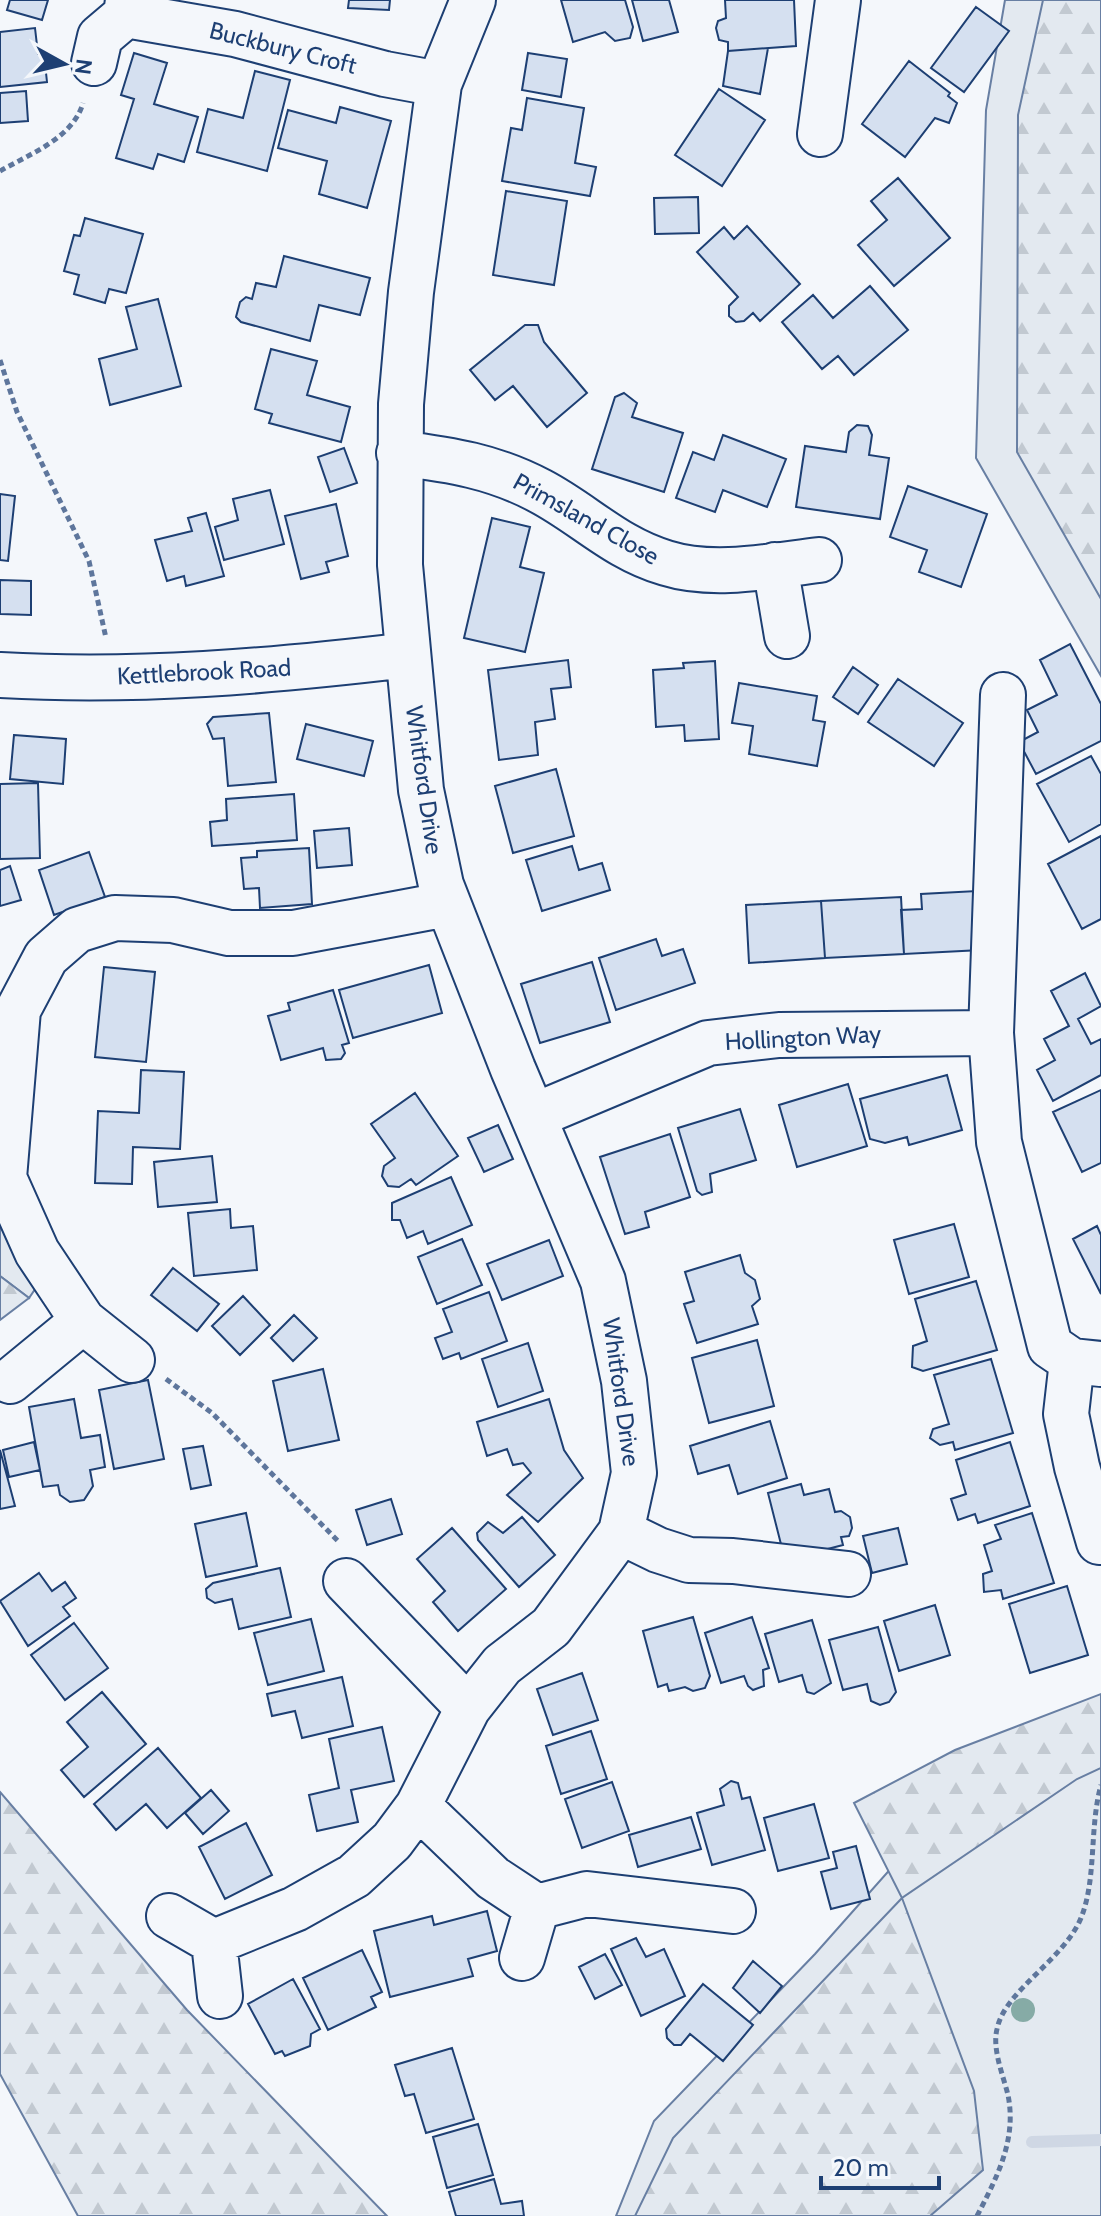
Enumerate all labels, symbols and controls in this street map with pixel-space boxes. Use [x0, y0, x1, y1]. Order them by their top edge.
street label: Buckbury Croft [207, 15, 360, 80]
north arrow [24, 24, 104, 104]
text: N [69, 57, 98, 76]
street label: Primsland Close [508, 467, 664, 571]
street label: Kettlebrook Road [116, 652, 292, 691]
street label: Whitford Drive [400, 704, 449, 856]
street label: Hollington Way [724, 1019, 882, 1056]
street label: Whitford Drive [597, 1316, 646, 1468]
scale bar [821, 2140, 939, 2190]
text: 20 m [833, 2153, 889, 2182]

